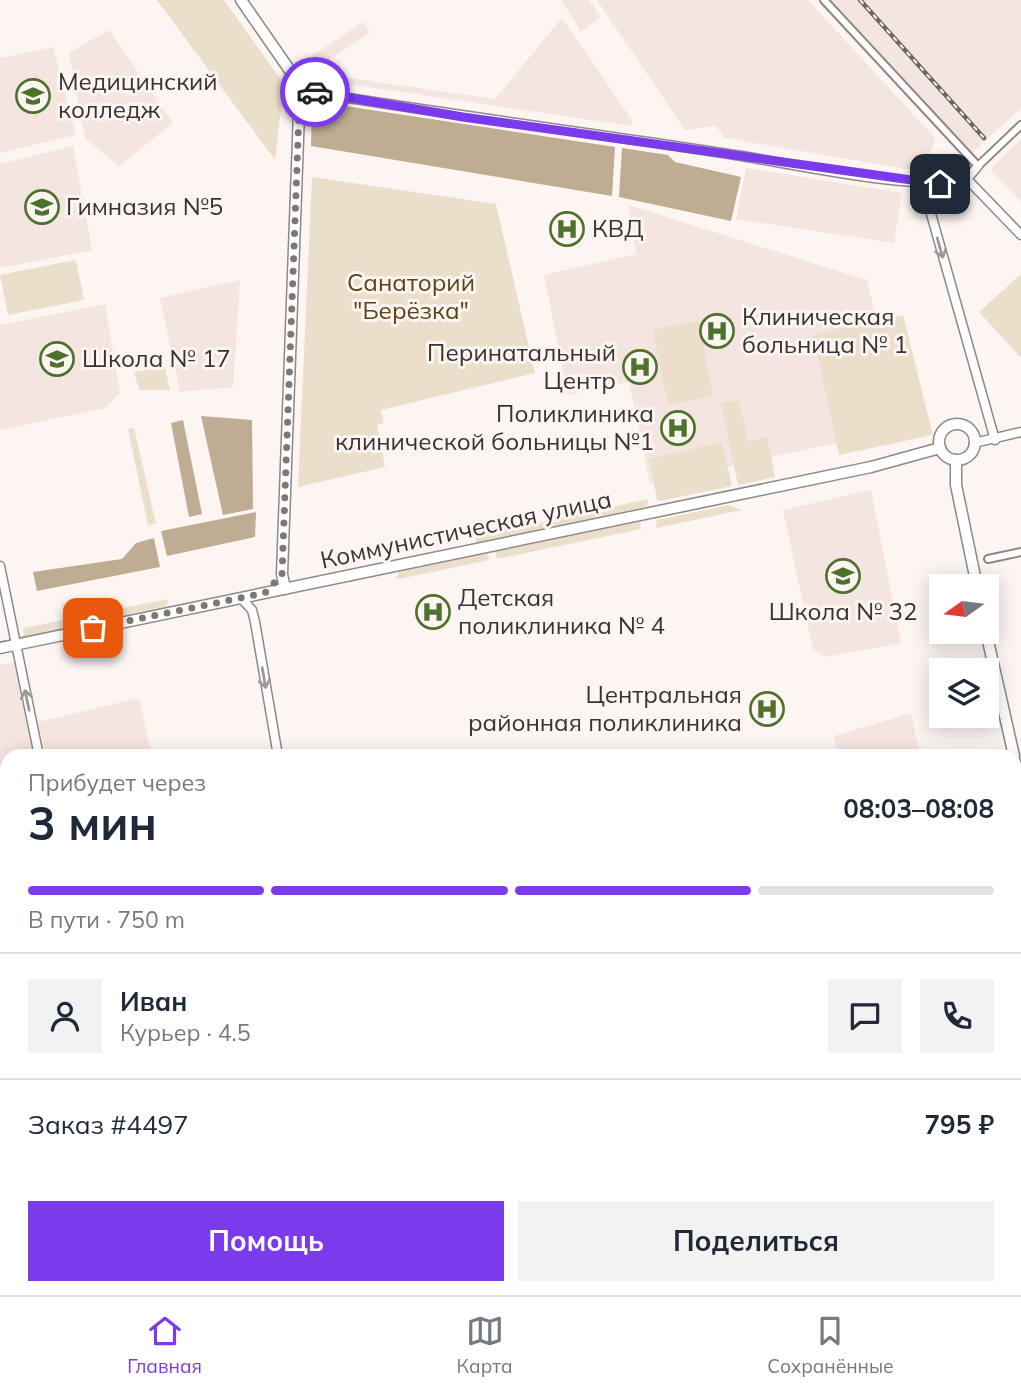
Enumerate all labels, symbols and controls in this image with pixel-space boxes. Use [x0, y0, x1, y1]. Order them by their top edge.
courier [280, 57, 350, 127]
place label: Медицинский колледж [58, 66, 218, 124]
icon: car [296, 73, 334, 111]
school or university icon: Медицинский колледж [14, 77, 52, 115]
pin [910, 154, 970, 214]
icon: home [921, 165, 959, 203]
school or university icon: Гимназия №5 [23, 188, 61, 226]
place label: Гимназия №5 [66, 191, 223, 221]
hospital icon: КВД [548, 210, 586, 248]
place label: КВД [592, 213, 643, 243]
one-way arrow [935, 237, 948, 259]
park label: Санаторий "Берёзка" [347, 267, 475, 325]
place label: Клиническая больница № 1 [742, 301, 908, 359]
hospital icon: Клиническая больница № 1 [698, 312, 736, 350]
place label: Перинатальный Центр [427, 337, 616, 395]
school or university icon: Школа № 17 [38, 340, 76, 378]
place label: Школа № 17 [82, 343, 231, 373]
hospital icon: Перинатальный Центр [621, 348, 659, 386]
place label: Поликлиника клинической больницы №1 [335, 398, 654, 456]
hospital icon: Поликлиника клинической больницы №1 [659, 409, 697, 447]
street label: Коммунистическая улица [318, 484, 614, 575]
school or university icon: Школа № 32 [824, 557, 862, 595]
north arrow [929, 574, 999, 644]
map controls [929, 574, 999, 728]
place label: Детская поликлиника № 4 [458, 582, 665, 640]
hospital icon: Детская поликлиника № 4 [414, 593, 452, 631]
place label: Школа № 32 [769, 596, 917, 626]
pin [63, 598, 123, 658]
icon: bag [74, 609, 112, 647]
button: layers [929, 658, 999, 728]
one-way arrow [258, 666, 272, 689]
place label: Центральная районная поликлиника [468, 679, 742, 737]
one-way arrow [20, 689, 34, 712]
hospital icon: Центральная районная поликлиника [748, 690, 786, 728]
text: Прибудет через [28, 768, 206, 797]
text: 08:03–08:08 [843, 792, 994, 825]
text: 3 мин [28, 794, 157, 852]
text: В пути · 750 m [28, 905, 185, 934]
button: person [28, 979, 102, 1053]
button: chat [828, 979, 902, 1053]
button: phone [920, 979, 994, 1053]
text: Иван [120, 985, 187, 1018]
text: Курьер · 4.5 [120, 1018, 251, 1047]
text: Заказ #4497 [28, 1108, 189, 1141]
text: 795 ₽ [924, 1108, 994, 1141]
button: Помощь [28, 1201, 504, 1281]
button: Поделиться [518, 1201, 994, 1281]
tab: Главная [127, 1312, 202, 1378]
tab: Карта [457, 1312, 513, 1378]
tab: Сохранённые [767, 1312, 894, 1378]

